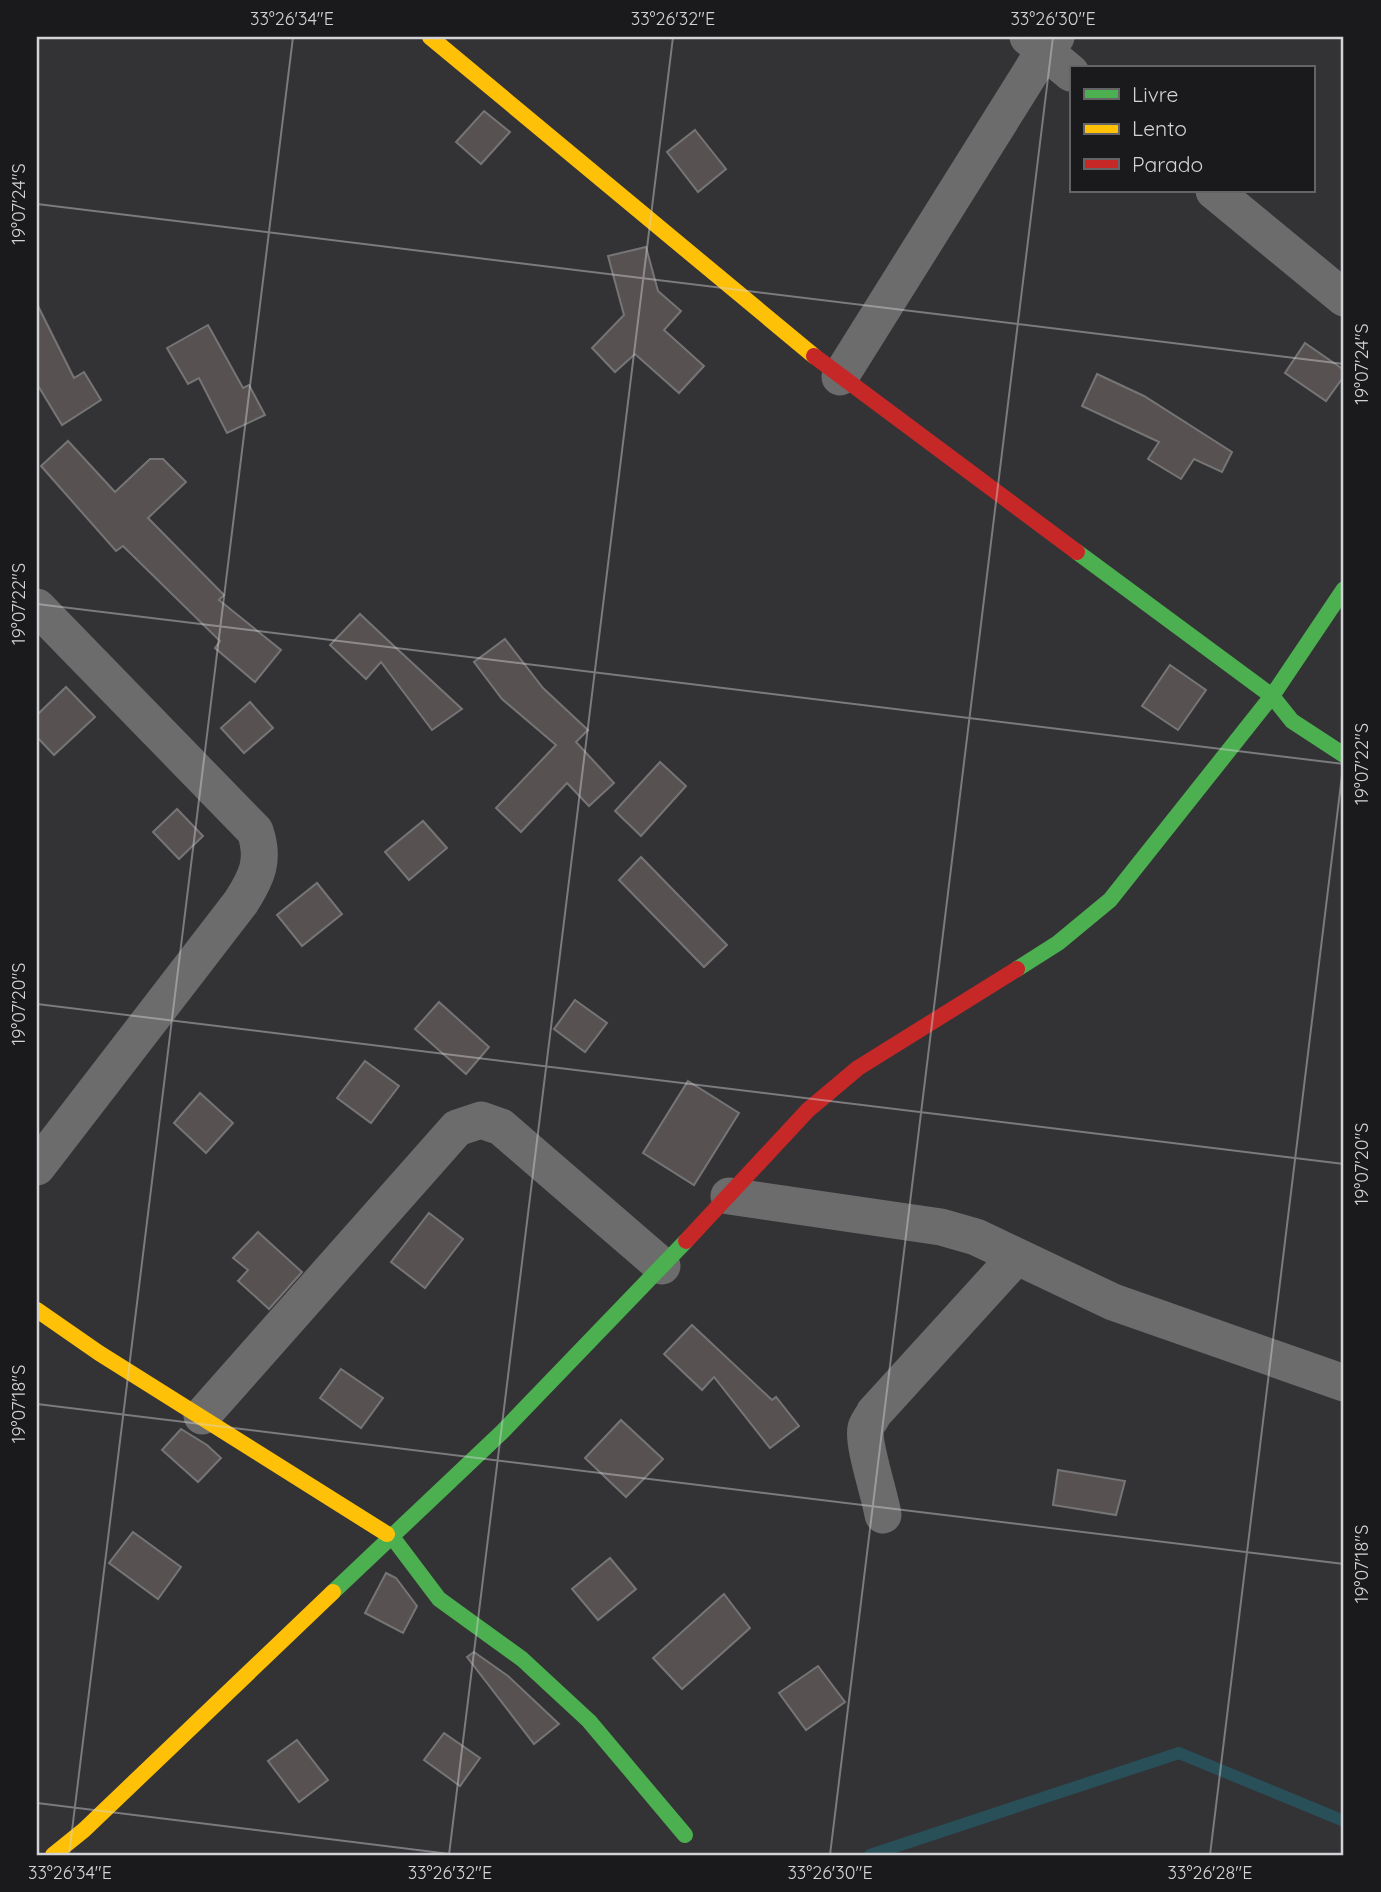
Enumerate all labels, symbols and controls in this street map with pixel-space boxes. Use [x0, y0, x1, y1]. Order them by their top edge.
text: 33°26'34"E [250, 7, 334, 30]
text: 33°26'32"E [631, 7, 715, 30]
text: 33°26'30"E [1010, 7, 1096, 30]
legend [1070, 66, 1314, 192]
text: Livre [1132, 81, 1178, 107]
text: Lento [1132, 115, 1187, 141]
text: Parado [1132, 151, 1203, 177]
text: 19°07'24"S [7, 163, 30, 245]
text: 19°07'24"S [1350, 323, 1373, 405]
text: 19°07'22"S [7, 563, 30, 645]
text: 19°07'22"S [1350, 723, 1373, 805]
text: 19°07'20"S [7, 963, 30, 1045]
text: 19°07'20"S [1350, 1123, 1373, 1205]
text: 19°07'18"S [7, 1365, 30, 1443]
text: 19°07'18"S [1350, 1525, 1373, 1603]
text: 33°26'34"E [28, 1861, 112, 1884]
text: 33°26'32"E [408, 1861, 492, 1884]
text: 33°26'30"E [787, 1861, 873, 1884]
text: 33°26'28"E [1168, 1861, 1252, 1884]

